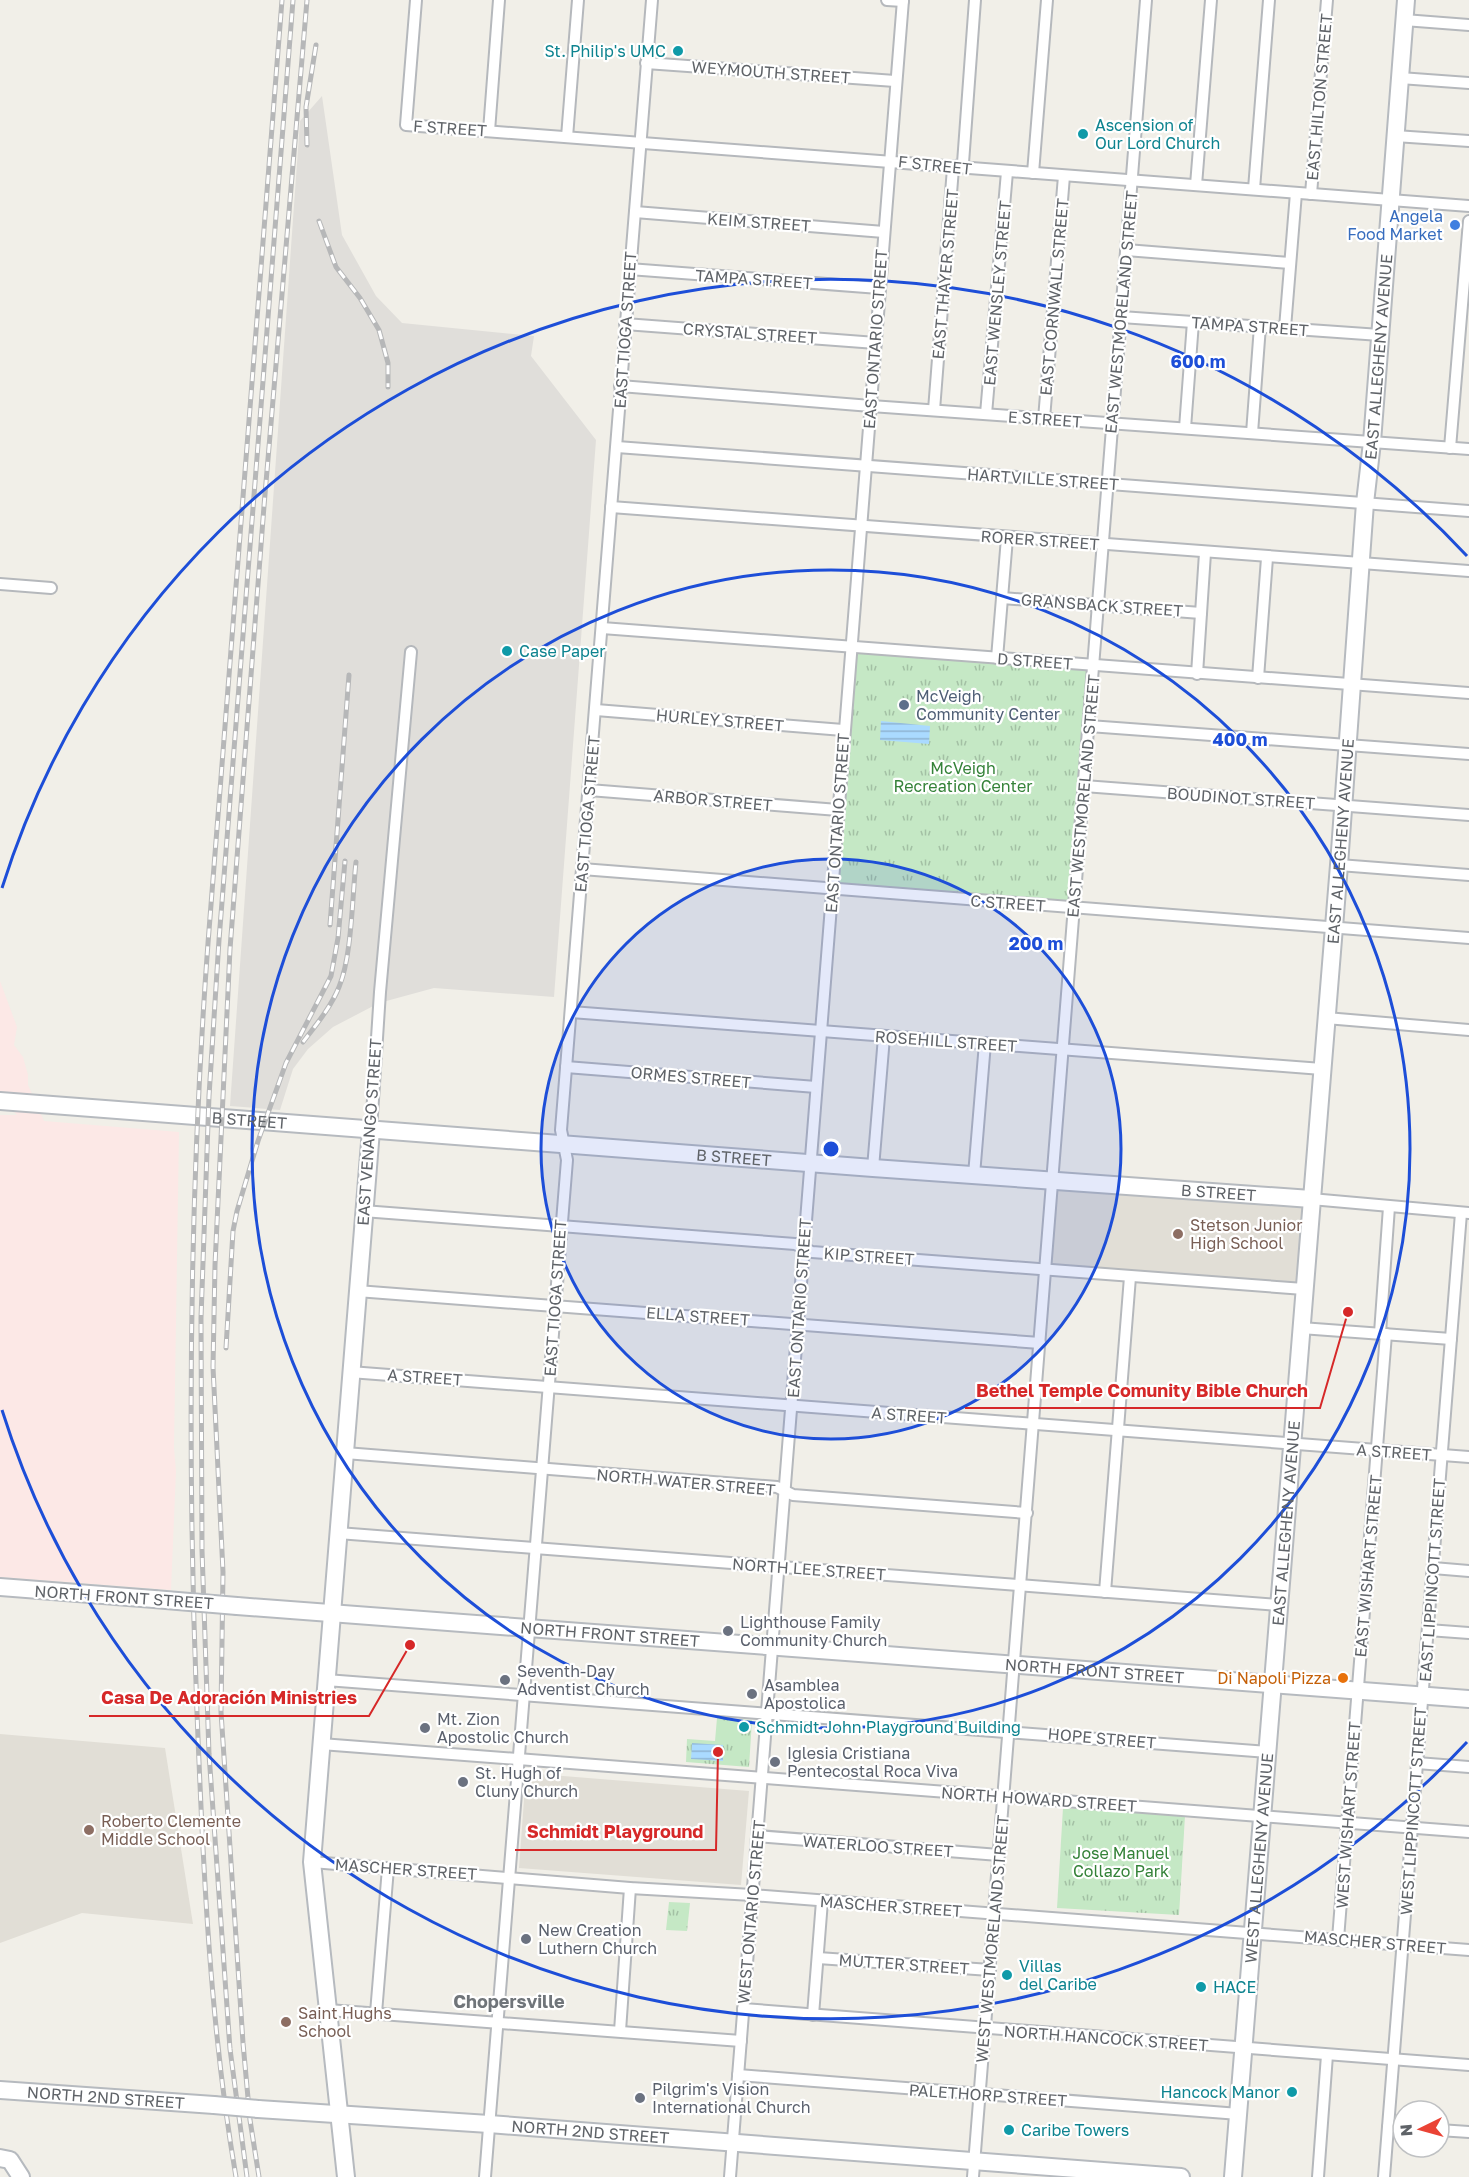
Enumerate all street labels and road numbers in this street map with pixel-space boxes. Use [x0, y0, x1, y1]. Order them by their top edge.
street label: EAST HILTON STREET [1302, 13, 1336, 181]
street label: WEYMOUTH STREET [691, 56, 851, 88]
street label: F STREET [412, 115, 488, 141]
street label: F STREET [897, 151, 973, 179]
street label: EAST THAYER STREET [928, 188, 962, 360]
street label: EAST WESTMORELAND STREET [1100, 190, 1142, 434]
street label: EAST CORNWALL STREET [1035, 197, 1073, 396]
street label: EAST WENSLEY STREET [979, 200, 1015, 386]
street label: KEIM STREET [706, 208, 812, 236]
street label: EAST ONTARIO STREET [859, 248, 891, 429]
street label: EAST TIOGA STREET [610, 251, 640, 409]
street label: EAST ALLEGHENY AVENUE [1360, 253, 1396, 461]
street label: TAMPA STREET [695, 265, 813, 293]
street label: TAMPA STREET [1191, 312, 1309, 340]
street label: CRYSTAL STREET [682, 318, 818, 348]
street label: E STREET [1007, 406, 1083, 432]
street label: HARTVILLE STREET [966, 464, 1120, 494]
street label: RORER STREET [980, 526, 1100, 554]
street label: GRANSBACK STREET [1020, 589, 1184, 621]
street label: D STREET [997, 648, 1074, 674]
street label: EAST WESTMORELAND STREET [1062, 674, 1104, 918]
street label: HURLEY STREET [655, 704, 785, 736]
street label: EAST ONTARIO STREET [821, 732, 853, 913]
street label: EAST TIOGA STREET [570, 735, 604, 893]
street label: EAST ALLEGHENY AVENUE [1323, 738, 1358, 945]
street label: BOUDINOT STREET [1166, 783, 1316, 813]
street label: ARBOR STREET [653, 785, 773, 815]
street label: C STREET [970, 890, 1046, 916]
street label: ROSEHILL STREET [874, 1026, 1018, 1056]
street label: EAST VENANGO STREET [352, 1038, 386, 1226]
street label: ORMES STREET [630, 1062, 752, 1092]
street label: B STREET [211, 1107, 288, 1133]
street label: B STREET [696, 1144, 772, 1170]
street label: B STREET [1180, 1180, 1257, 1205]
street label: EAST ONTARIO STREET [783, 1217, 815, 1398]
street label: EAST TIOGA STREET [540, 1219, 570, 1377]
street label: KIP STREET [823, 1243, 915, 1269]
street label: ELLA STREET [646, 1302, 750, 1330]
street label: A STREET [387, 1364, 463, 1390]
street label: A STREET [871, 1402, 947, 1428]
street label: EAST ALLEGHENY AVENUE [1268, 1420, 1304, 1627]
street label: A STREET [1356, 1439, 1432, 1465]
street label: NORTH WATER STREET [596, 1464, 776, 1500]
street label: EAST WISHART STREET [1350, 1474, 1386, 1658]
street label: EAST LIPPINCOTT STREET [1415, 1477, 1449, 1682]
street label: NORTH LEE STREET [732, 1554, 887, 1584]
street label: NORTH FRONT STREET [34, 1581, 214, 1613]
street label: NORTH FRONT STREET [520, 1617, 700, 1651]
street label: NORTH FRONT STREET [1004, 1654, 1185, 1687]
street label: WEST LIPPINCOTT STREET [1396, 1706, 1430, 1916]
street label: WEST WISHART STREET [1331, 1721, 1365, 1909]
street label: HOPE STREET [1047, 1723, 1157, 1753]
street label: WEST ALLEGHENY AVENUE [1240, 1752, 1277, 1964]
street label: NORTH HOWARD STREET [940, 1782, 1138, 1816]
street label: WEST WESTMORELAND STREET [971, 1814, 1013, 2064]
street label: WEST ONTARIO STREET [733, 1819, 769, 2005]
street label: WATERLOO STREET [802, 1831, 954, 1861]
street label: MASCHER STREET [334, 1854, 478, 1884]
street label: MASCHER STREET [819, 1891, 963, 1921]
street label: MASCHER STREET [1303, 1926, 1447, 1958]
street label: MUTTER STREET [838, 1949, 970, 1979]
street label: NORTH HANCOCK STREET [1003, 2021, 1209, 2055]
street label: PALETHORP STREET [908, 2079, 1068, 2111]
street label: NORTH 2ND STREET [26, 2082, 185, 2113]
street label: NORTH 2ND STREET [511, 2116, 670, 2148]

